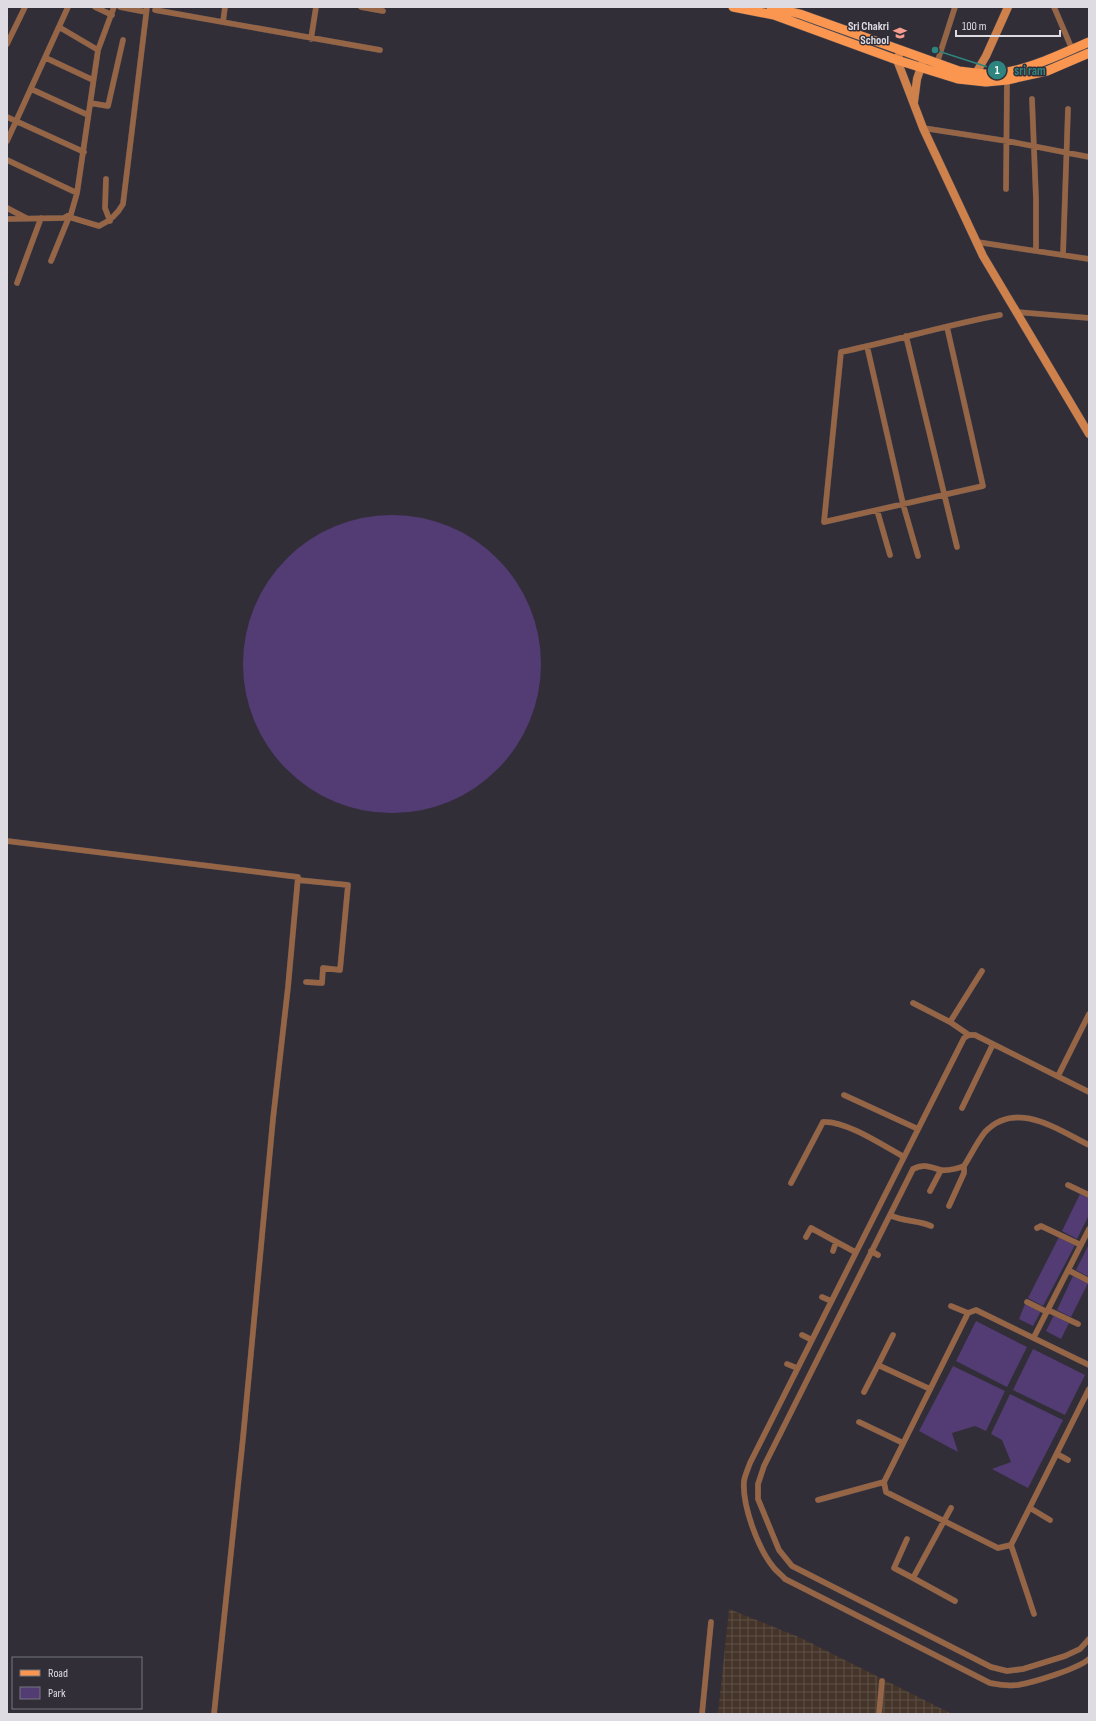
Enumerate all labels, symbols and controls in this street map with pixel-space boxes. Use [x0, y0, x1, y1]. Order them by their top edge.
scale bar [956, 12, 1060, 38]
place label: Sri Chakri School [848, 19, 889, 48]
text: 100 m [962, 19, 987, 34]
school or university icon: Sri Chakri School [892, 25, 908, 41]
callout: sri ram [987, 58, 1054, 83]
text: 1 [995, 63, 1000, 78]
text: sri ram [1014, 63, 1046, 79]
legend [12, 1657, 142, 1709]
text: Road [48, 1666, 68, 1681]
text: Park [48, 1686, 66, 1701]

